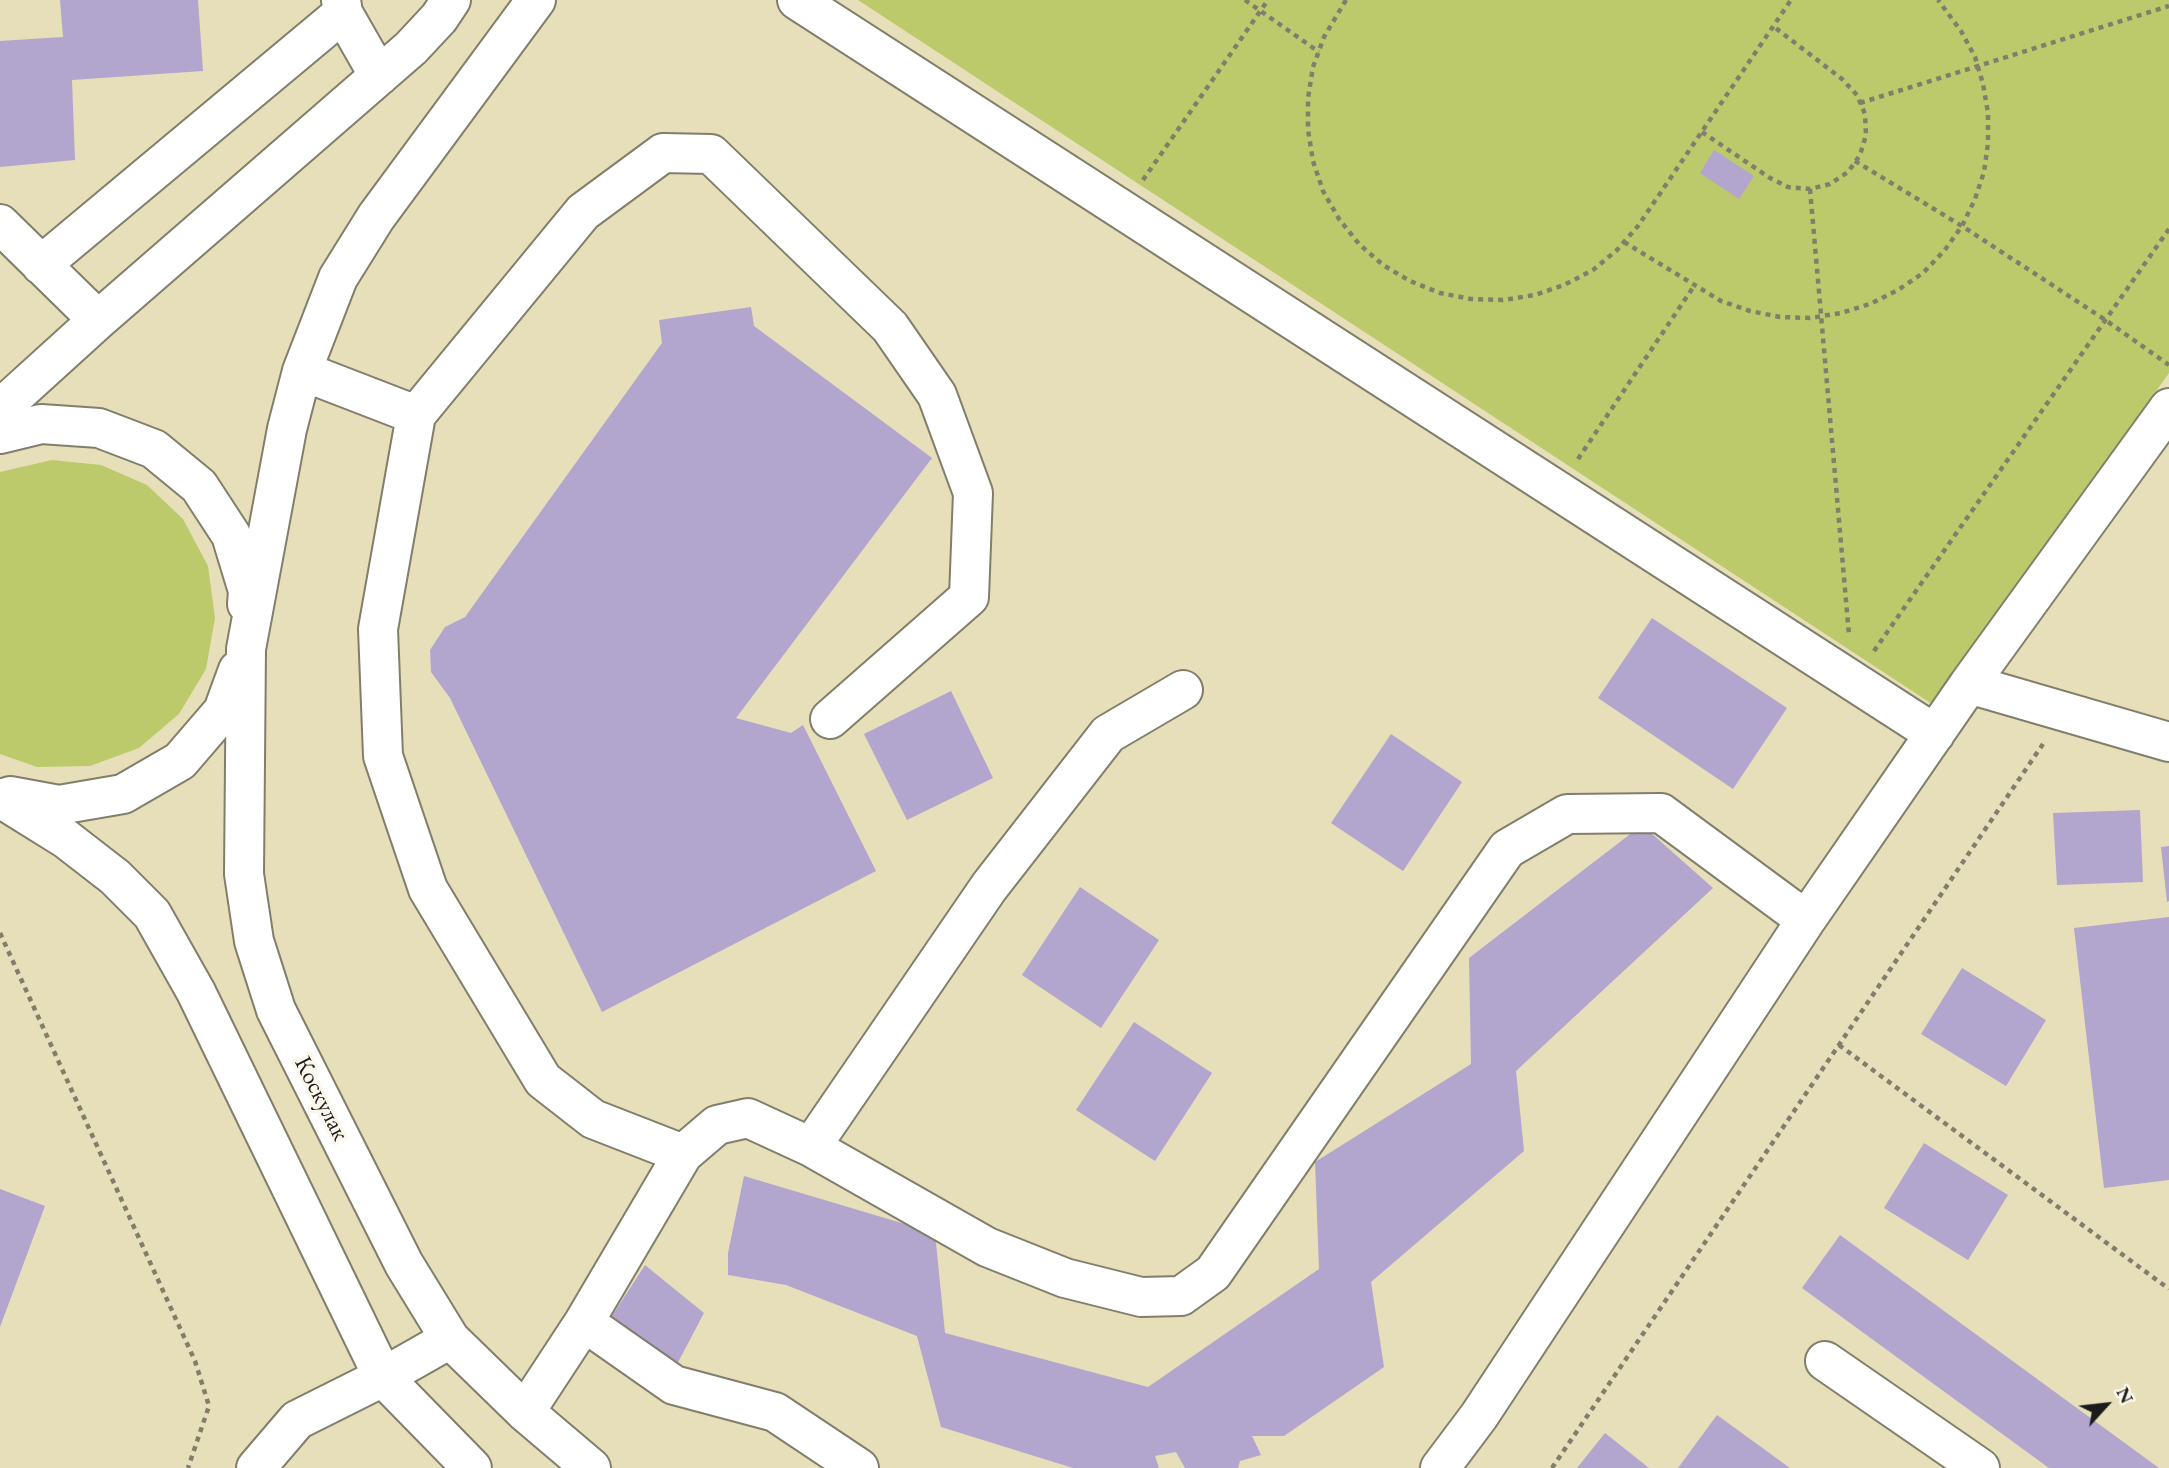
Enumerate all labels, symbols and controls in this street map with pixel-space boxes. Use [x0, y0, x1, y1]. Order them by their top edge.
street label: Коскулак [288, 1052, 354, 1146]
north arrow [2071, 1370, 2141, 1440]
text: N [2111, 1383, 2140, 1408]

